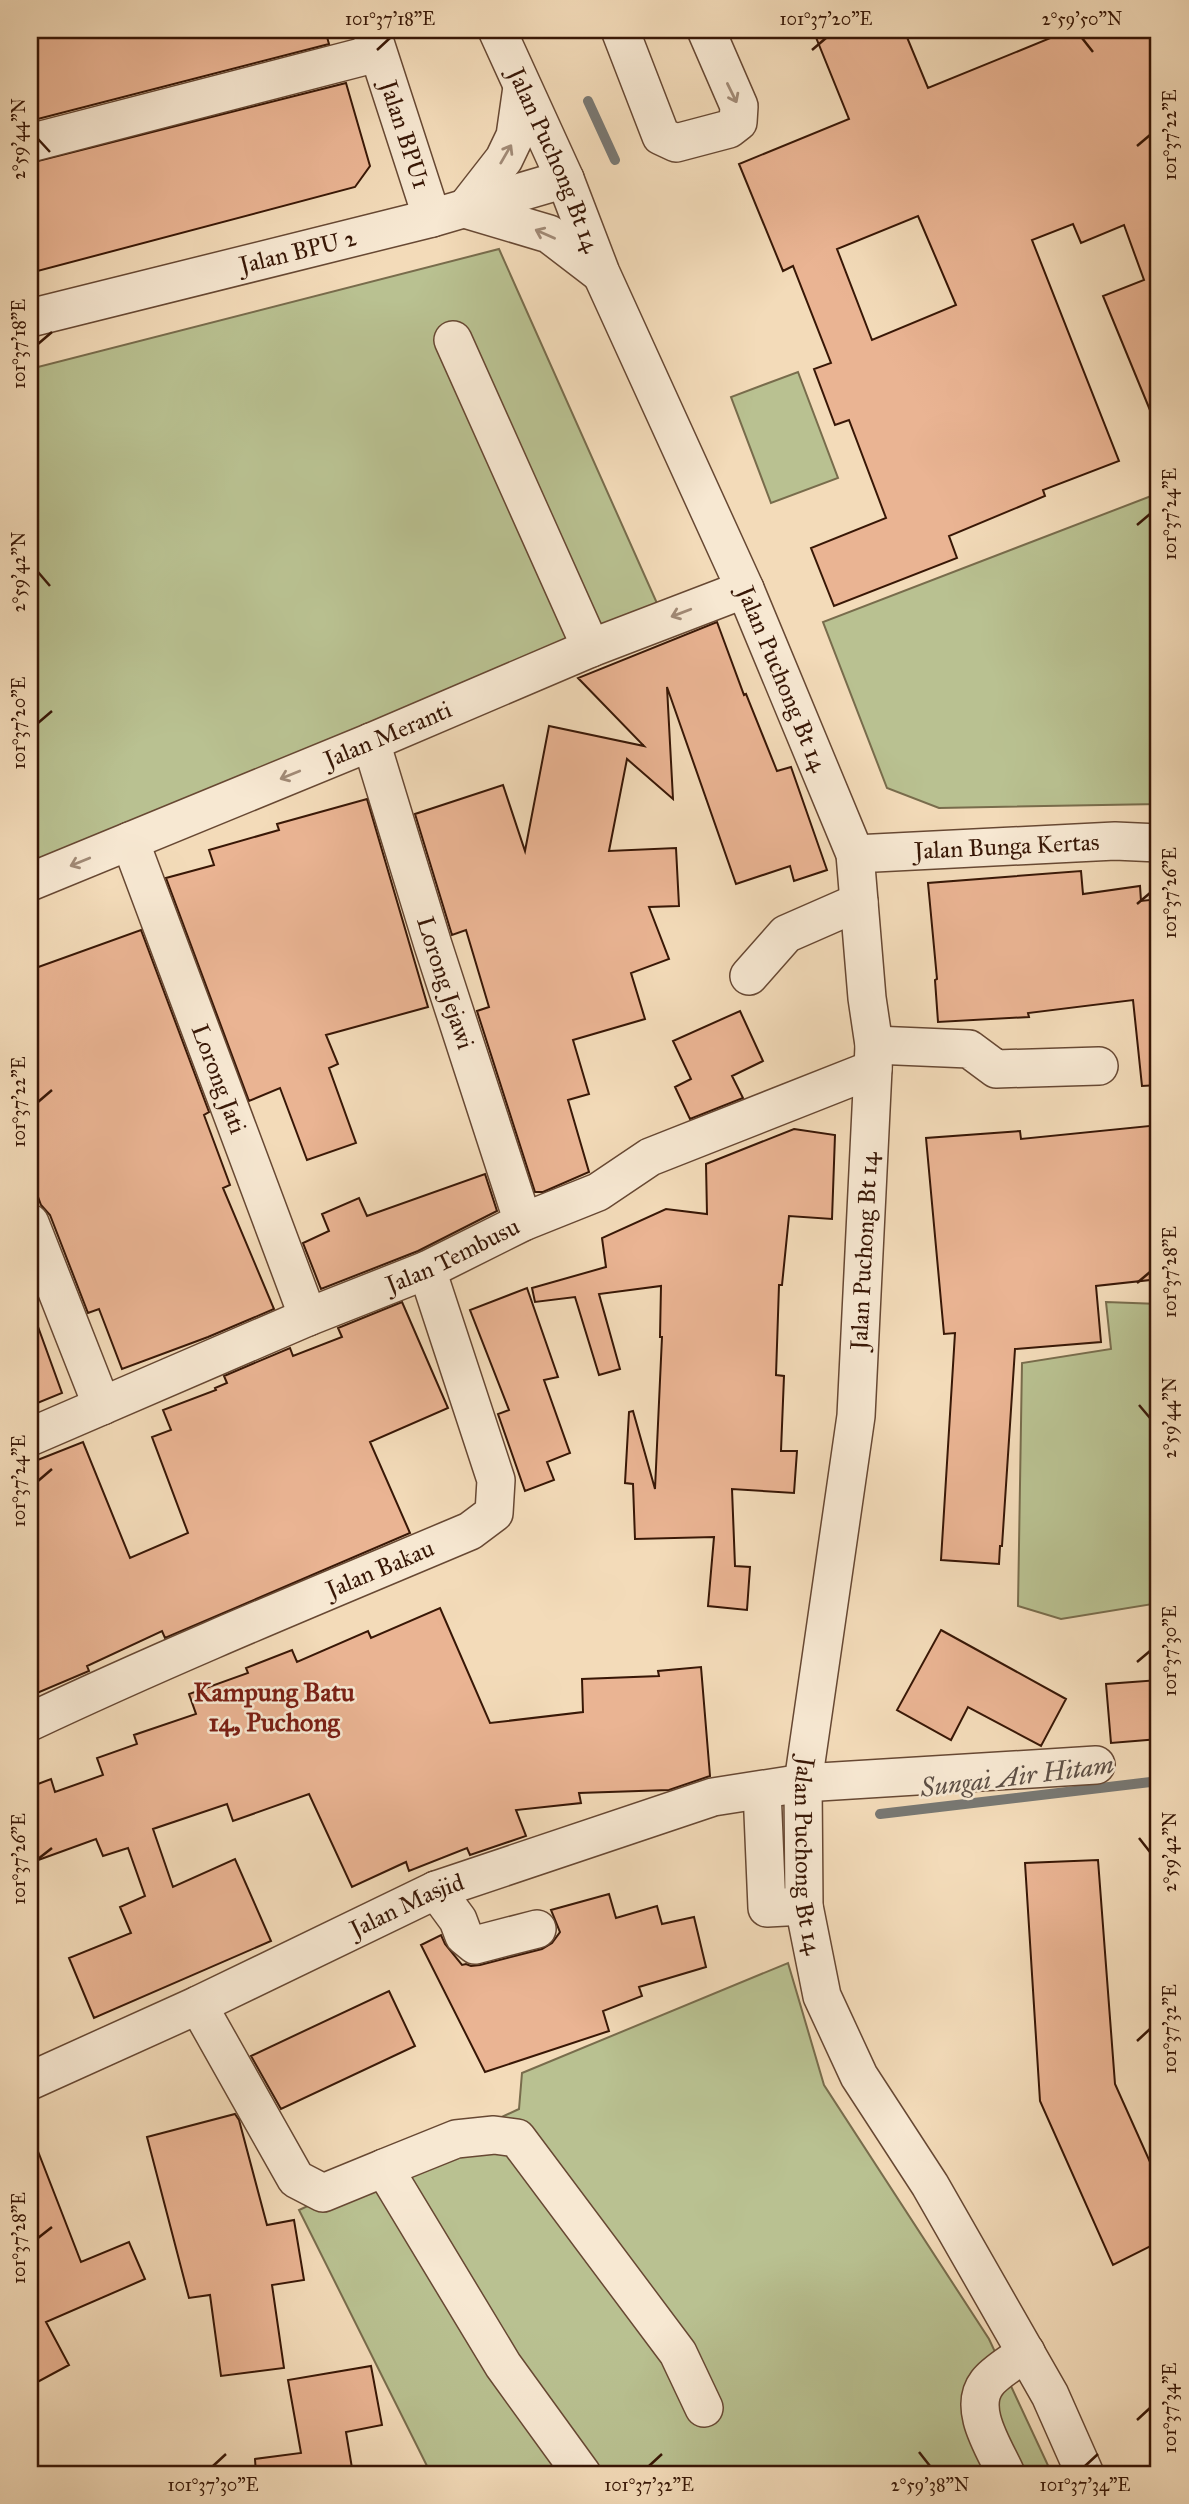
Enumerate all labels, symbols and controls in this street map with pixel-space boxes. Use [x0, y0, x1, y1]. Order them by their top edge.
text: 101°37'18"E [345, 8, 435, 30]
text: 101°37'20"E [780, 8, 873, 30]
text: 2°59'50"N [1042, 8, 1122, 30]
street label: Jalan Puchong Bt 14 [500, 60, 607, 257]
street label: Jalan BPU1 [372, 74, 436, 193]
one-way arrow [726, 82, 740, 103]
text: 101°37'22"E [1159, 89, 1181, 181]
text: 2°59'44"N [8, 98, 30, 180]
one-way arrow [499, 145, 513, 165]
street label: Jalan BPU 2 [233, 222, 360, 281]
one-way arrow [535, 227, 556, 240]
text: 101°37'18"E [8, 299, 30, 389]
text: 101°37'24"E [1159, 468, 1181, 560]
text: 2°59'42"N [8, 532, 30, 612]
street label: Jalan Puchong Bt 14 [729, 579, 834, 777]
one-way arrow [671, 608, 693, 621]
text: 101°37'20"E [8, 676, 30, 769]
street label: Jalan Meranti [317, 694, 457, 776]
one-way arrow [280, 770, 301, 783]
street label: Jalan Bunga Kertas [910, 827, 1100, 866]
text: 101°37'26"E [1159, 847, 1181, 939]
one-way arrow [69, 856, 91, 869]
street label: Lorong Jejawi [410, 913, 481, 1053]
street label: Lorong Jati [185, 1020, 253, 1138]
text: 101°37'22"E [8, 1056, 30, 1148]
street label: Jalan Puchong Bt 14 [844, 1151, 884, 1354]
street label: Jalan Tembusu [379, 1211, 525, 1301]
text: 101°37'28"E [1159, 1226, 1181, 1318]
text: 2°59'44"N [1159, 1377, 1181, 1459]
text: 101°37'24"E [8, 1435, 30, 1527]
street label: Jalan Bakau [319, 1533, 439, 1606]
text: 101°37'30"E [1159, 1605, 1181, 1697]
district label: Kampung Batu 14, Puchong [193, 1676, 355, 1739]
water label: Sungai Air Hitam [917, 1748, 1116, 1804]
street label: Jalan Puchong Bt 14 [788, 1752, 828, 1958]
text: 2°59'42"N [1159, 1812, 1181, 1892]
text: 101°37'26"E [8, 1813, 30, 1905]
street label: Jalan Masjid [342, 1867, 468, 1946]
text: 101°37'32"E [1159, 1984, 1181, 2074]
text: 101°37'28"E [8, 2192, 30, 2284]
text: 101°37'34"E [1159, 2363, 1181, 2453]
text: 101°37'30"E [167, 2474, 259, 2496]
text: 101°37'32"E [604, 2474, 694, 2496]
text: 2°59'38"N [891, 2474, 969, 2496]
text: 101°37'34"E [1040, 2474, 1130, 2496]

